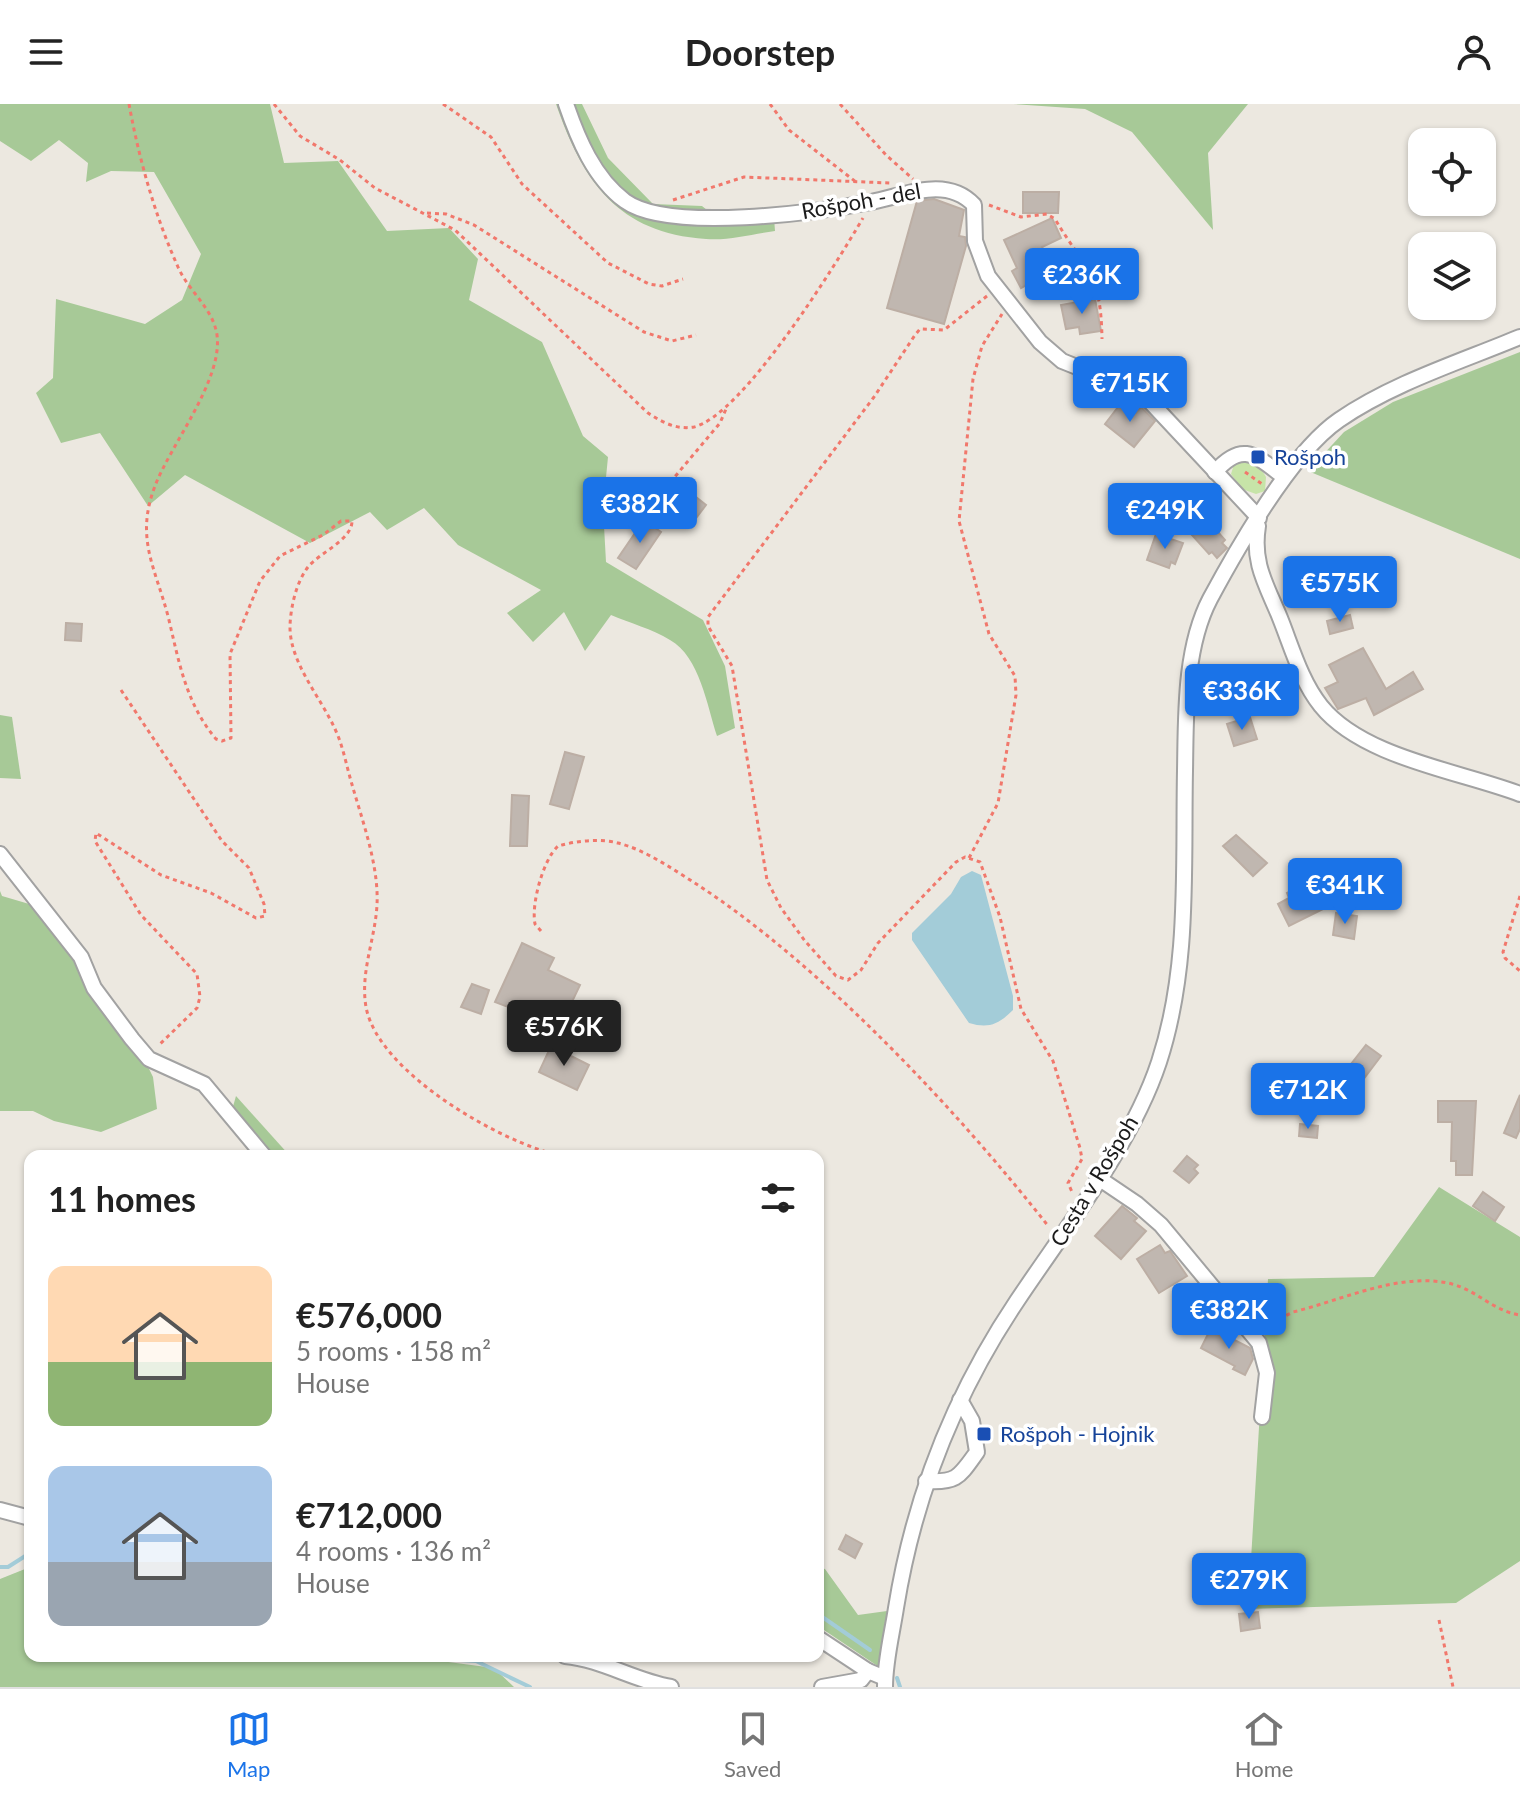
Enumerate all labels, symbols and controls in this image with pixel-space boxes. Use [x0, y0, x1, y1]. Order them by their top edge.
icon: menu [24, 30, 68, 74]
text: Doorstep [685, 30, 835, 74]
icon: person [1452, 30, 1496, 74]
map controls [1408, 128, 1496, 320]
button: locate [1408, 128, 1496, 216]
street label: Rošpoh - del [799, 177, 923, 224]
button: layers [1408, 232, 1496, 320]
pin: €236K [1026, 248, 1138, 316]
text: €236K [1043, 258, 1121, 290]
pin: €715K [1074, 356, 1186, 424]
text: €715K [1091, 366, 1169, 398]
place label: Rošpoh [1274, 443, 1346, 470]
marker: Rošpoh [1249, 448, 1267, 466]
pin: €382K [584, 477, 696, 545]
pin: €249K [1109, 483, 1221, 551]
text: €382K [601, 487, 679, 519]
text: €249K [1126, 493, 1204, 525]
pin: €575K [1284, 556, 1396, 624]
text: €575K [1301, 566, 1379, 598]
pin: €336K [1186, 664, 1298, 732]
text: €336K [1203, 674, 1281, 706]
pin: €341K [1289, 858, 1401, 926]
text: €341K [1306, 868, 1384, 900]
pin: €576K [508, 1000, 620, 1068]
text: €576K [525, 1010, 603, 1042]
pin: €712K [1252, 1063, 1364, 1131]
text: €712K [1269, 1073, 1347, 1105]
street label: Cesta v Rošpoh [1044, 1110, 1143, 1251]
icon: filters [756, 1176, 800, 1220]
text: 11 homes [48, 1178, 196, 1219]
pin: €382K [1173, 1283, 1285, 1351]
text: €382K [1190, 1293, 1268, 1325]
text: €576,000 [296, 1294, 442, 1335]
icon: home [112, 1298, 208, 1394]
text: 5 rooms · 158 m² [296, 1335, 491, 1367]
text: House [296, 1367, 370, 1399]
place label: Rošpoh - Hojnik [1000, 1420, 1155, 1447]
marker: Rošpoh - Hojnik [975, 1425, 993, 1443]
text: €712,000 [296, 1494, 442, 1535]
icon: home [112, 1498, 208, 1594]
text: 4 rooms · 136 m² [296, 1535, 491, 1567]
pin: €279K [1193, 1553, 1305, 1621]
text: €279K [1210, 1563, 1288, 1595]
text: House [296, 1567, 370, 1599]
tab: Map [227, 1707, 271, 1782]
tab: Saved [724, 1707, 781, 1782]
tab: Home [1235, 1707, 1293, 1782]

